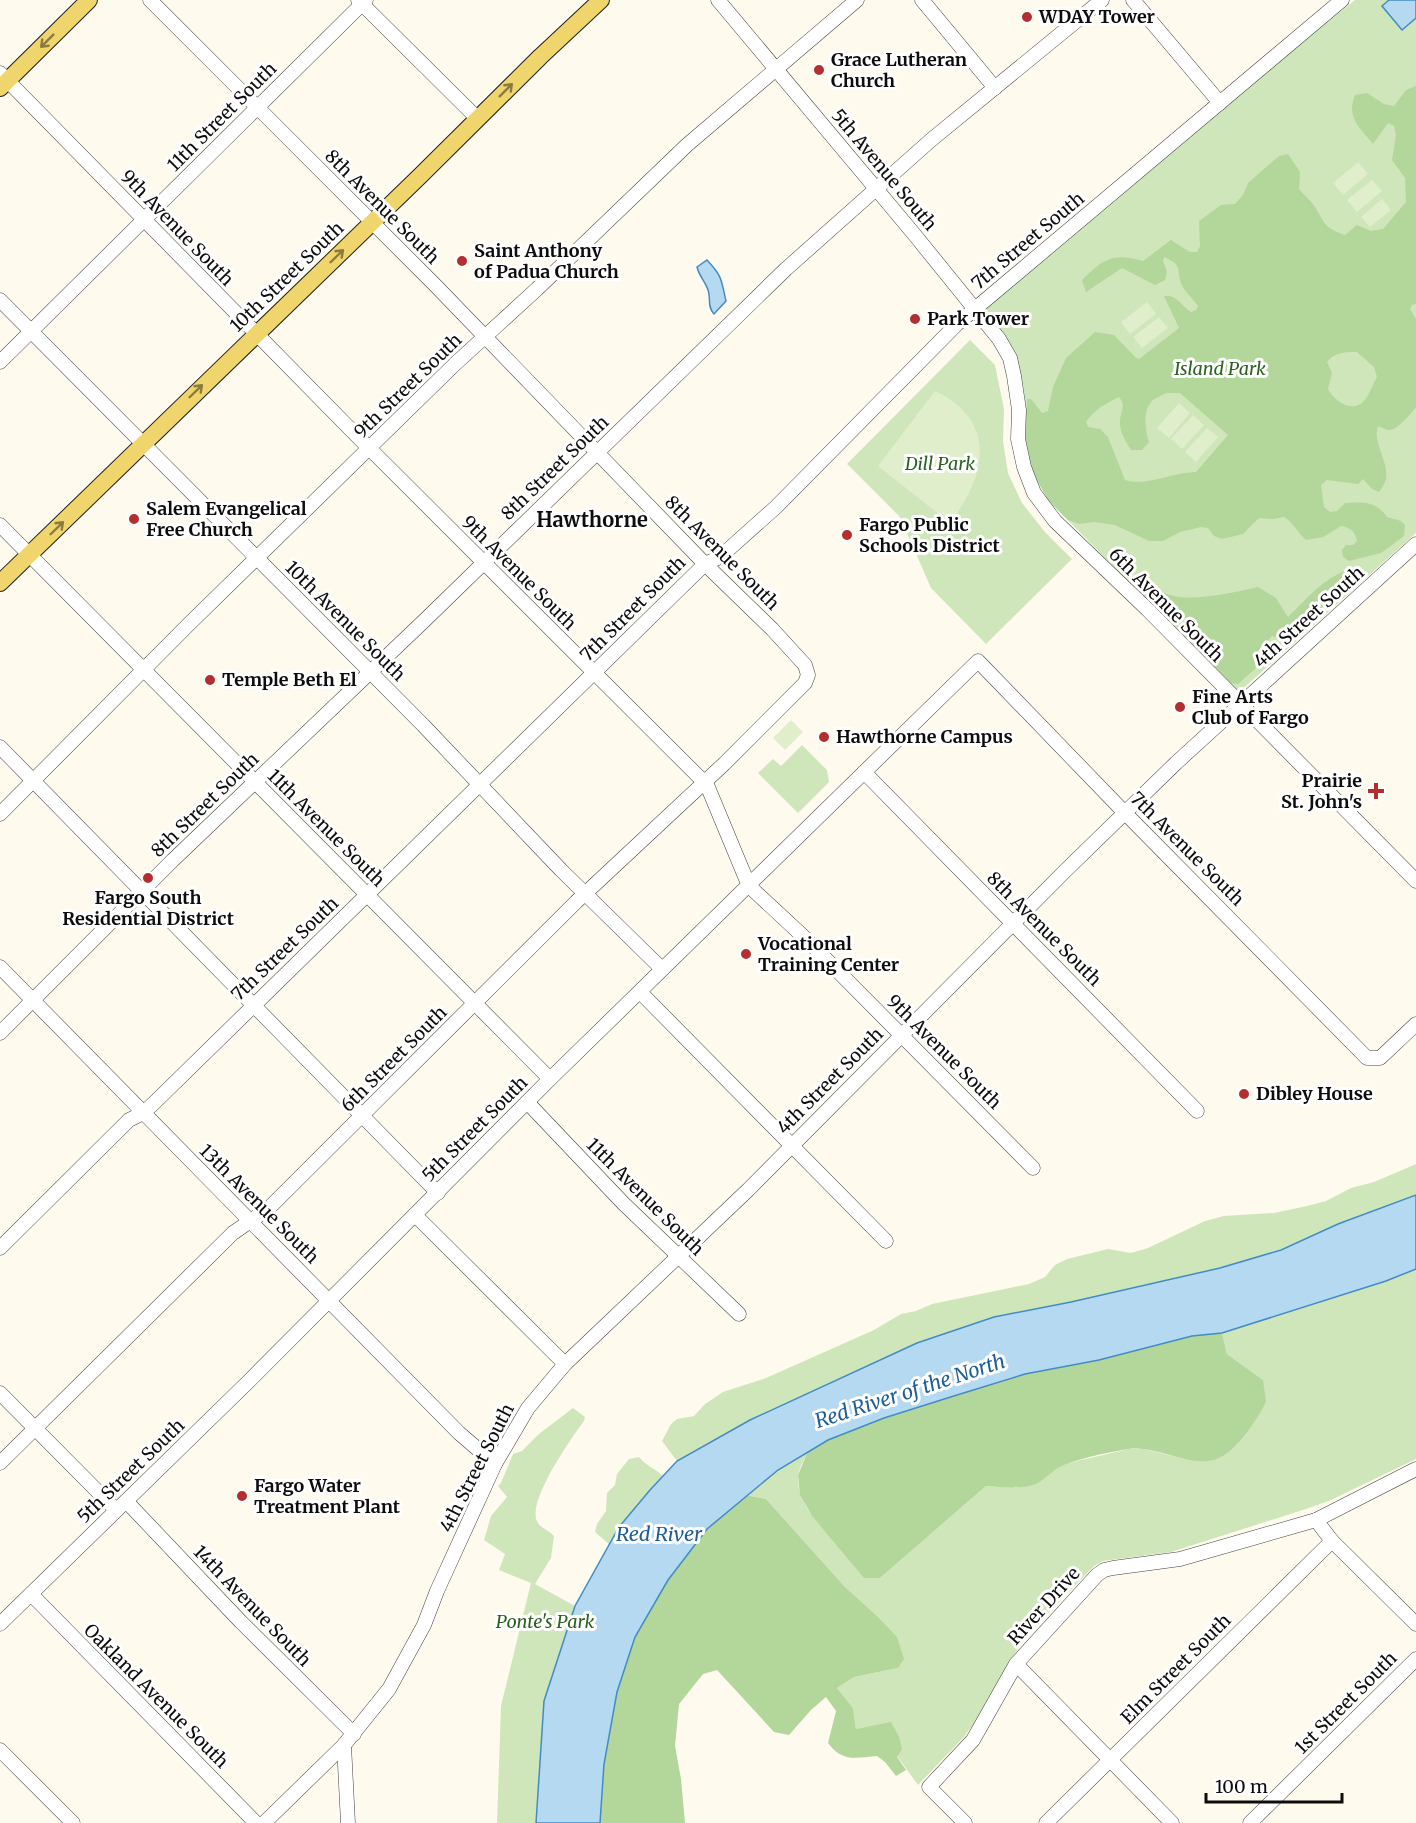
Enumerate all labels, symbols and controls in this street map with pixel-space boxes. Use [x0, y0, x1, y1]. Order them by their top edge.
place label: WDAY Tower [1038, 5, 1155, 28]
marker: WDAY Tower [1020, 10, 1034, 24]
one-way arrow [40, 34, 55, 49]
place label: Grace Lutheran Church [831, 48, 967, 92]
street label: 11th Street South [162, 57, 281, 176]
marker: Grace Lutheran Church [812, 63, 826, 77]
one-way arrow [499, 83, 514, 97]
street label: 5th Avenue South [827, 104, 942, 235]
street label: 8th Avenue South [320, 145, 444, 269]
street label: 9th Avenue South [116, 165, 239, 291]
street label: 7th Street South [967, 187, 1089, 294]
street label: 10th Street South [225, 217, 348, 337]
place label: Saint Anthony of Padua Church [474, 239, 619, 283]
one-way arrow [329, 249, 344, 263]
marker: Saint Anthony of Padua Church [455, 254, 469, 268]
place label: Park Tower [927, 307, 1029, 330]
marker: Park Tower [908, 312, 922, 326]
street label: 9th Street South [349, 328, 466, 443]
park label: Island Park [1174, 357, 1266, 380]
one-way arrow [189, 384, 204, 398]
street label: 8th Street South [496, 410, 613, 525]
park label: Dill Park [904, 452, 975, 475]
street label: 8th Avenue South [660, 491, 784, 615]
place label: Salem Evangelical Free Church [146, 497, 307, 541]
district label: Hawthorne [536, 507, 648, 532]
street label: 9th Avenue South [457, 511, 582, 635]
marker: Salem Evangelical Free Church [127, 512, 141, 526]
place label: Fargo Public Schools District [859, 513, 1001, 557]
one-way arrow [50, 520, 65, 535]
marker: Fargo Public Schools District [840, 528, 854, 542]
street label: 6th Avenue South [1104, 543, 1228, 667]
street label: 7th Street South [575, 551, 690, 666]
street label: 10th Avenue South [280, 556, 410, 686]
street label: 4th Street South [1249, 561, 1369, 672]
place label: Temple Beth El [222, 668, 357, 691]
marker: Temple Beth El [203, 673, 217, 687]
place label: Fine Arts Club of Fargo [1192, 685, 1309, 729]
marker: Fine Arts Club of Fargo [1173, 700, 1187, 714]
place label: Hawthorne Campus [836, 725, 1013, 748]
marker: Hawthorne Campus [817, 730, 831, 744]
street label: 8th Street South [146, 747, 263, 862]
street label: 11th Avenue South [263, 764, 390, 891]
place label: Prairie St. John's [1281, 769, 1362, 813]
marker: Prairie St. John's [1367, 782, 1385, 800]
street label: 7th Avenue South [1126, 787, 1249, 910]
street label: 8th Avenue South [982, 867, 1106, 991]
marker: Fargo South Residential District [141, 871, 155, 885]
place label: Fargo South Residential District [62, 886, 235, 930]
street label: 7th Street South [226, 892, 343, 1006]
place label: Vocational Training Center [757, 932, 899, 976]
marker: Vocational Training Center [739, 947, 753, 961]
street label: 9th Avenue South [882, 990, 1007, 1114]
street label: 6th Street South [336, 1001, 452, 1117]
street label: 4th Street South [772, 1023, 888, 1139]
street label: 5th Street South [417, 1071, 532, 1186]
place label: Dibley House [1256, 1082, 1373, 1105]
marker: Dibley House [1237, 1087, 1251, 1101]
street label: 11th Avenue South [582, 1133, 709, 1260]
street label: 13th Avenue South [195, 1139, 324, 1268]
water label: Red River of the North [811, 1348, 1008, 1433]
street label: 4th Street South [434, 1400, 519, 1536]
street label: 5th Street South [72, 1414, 189, 1528]
place label: Fargo Water Treatment Plant [254, 1474, 401, 1518]
marker: Fargo Water Treatment Plant [235, 1489, 249, 1503]
water label: Red River [616, 1521, 703, 1546]
street label: 14th Avenue South [189, 1540, 316, 1671]
street label: River Drive [1003, 1562, 1085, 1649]
street label: Elm Street South [1116, 1609, 1236, 1729]
park label: Ponte's Park [496, 1610, 594, 1633]
street label: Oakland Avenue South [79, 1619, 234, 1773]
street label: 1st Street South [1290, 1647, 1402, 1759]
scale bar [1206, 1766, 1342, 1804]
text: 100 m [1215, 1775, 1268, 1798]

